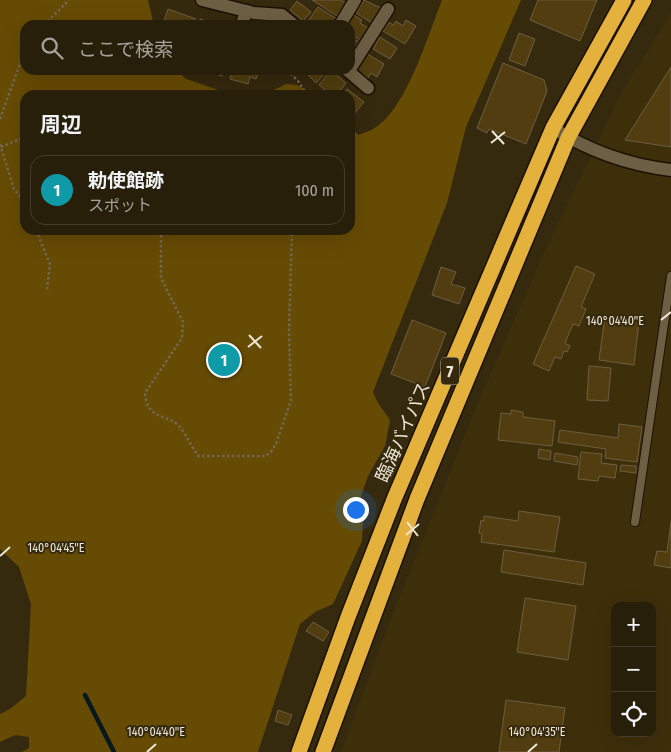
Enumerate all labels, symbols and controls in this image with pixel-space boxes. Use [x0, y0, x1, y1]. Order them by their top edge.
search box [20, 20, 355, 75]
icon: search [38, 34, 66, 62]
text: ここで検索 [78, 38, 173, 61]
text: 周辺 [40, 112, 82, 138]
text: 勅使館跡 [88, 169, 164, 192]
text: 1 [54, 181, 60, 200]
text: 100 m [295, 181, 334, 200]
text: スポット [88, 196, 152, 215]
text: 140°04'40"E [586, 314, 644, 328]
pin: 1 [208, 341, 240, 379]
road number: 7 [441, 358, 459, 384]
street label: 臨海バイパス [371, 378, 435, 486]
your location [343, 497, 369, 523]
text: 140°04'45"E [28, 541, 85, 555]
map controls [611, 602, 656, 737]
button: + [611, 602, 656, 647]
button: − [611, 647, 656, 692]
button: locate [611, 692, 656, 737]
text: 140°04'40"E [127, 725, 185, 739]
text: 140°04'35"E [509, 725, 566, 739]

